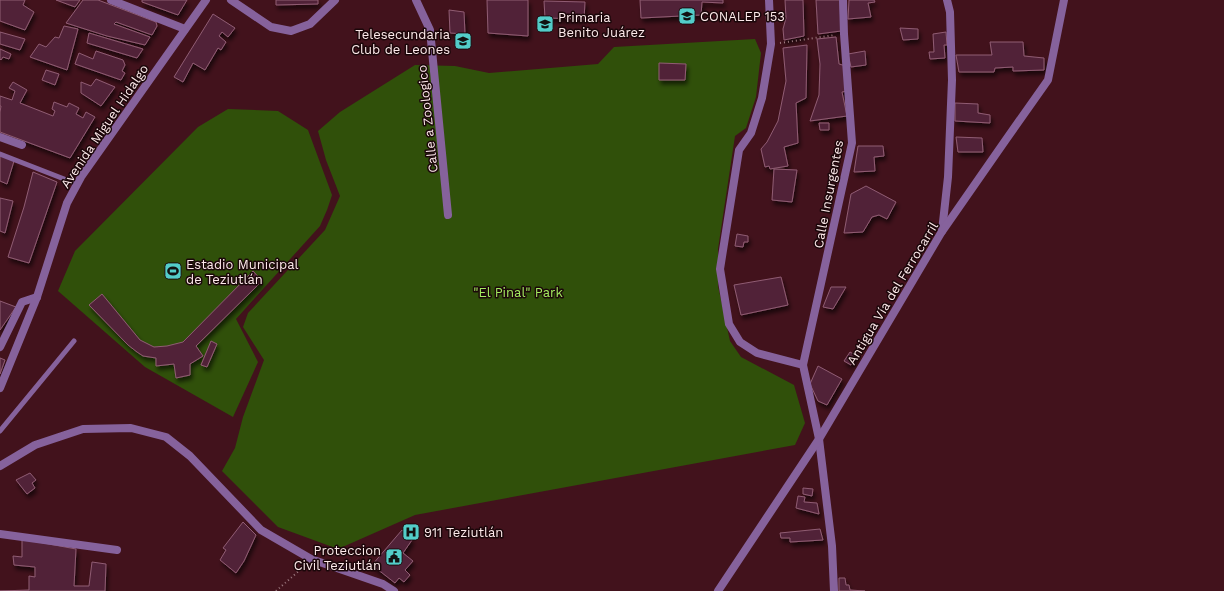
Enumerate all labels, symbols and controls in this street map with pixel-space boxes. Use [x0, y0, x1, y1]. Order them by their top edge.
school or university icon: CONALEP 153 [677, 6, 697, 26]
place label: CONALEP 153 [700, 9, 785, 24]
place label: Primaria Benito Juárez [558, 10, 645, 40]
school or university icon: Primaria Benito Juárez [535, 14, 555, 34]
place label: Telesecundaria Club de Leones [351, 27, 451, 57]
school or university icon: Telesecundaria Club de Leones [453, 31, 473, 51]
street label: Avenida Miguel Hidalgo [57, 62, 151, 191]
street label: Calle a Zoologico [414, 64, 441, 174]
street label: Calle Insurgentes [811, 139, 846, 250]
street label: Antigua Vía del Ferrocarril [844, 219, 941, 367]
place label: Estadio Municipal de Teziutlán [186, 257, 299, 287]
sports icon: Estadio Municipal de Teziutlán [163, 261, 183, 281]
park label: "El Pinal" Park [473, 285, 563, 300]
hospital icon: 911 Teziutlán [401, 522, 421, 542]
place label: 911 Teziutlán [424, 525, 503, 540]
place label: Proteccion Civil Teziutlán [294, 543, 381, 573]
public building icon: Proteccion Civil Teziutlán [384, 547, 404, 567]

